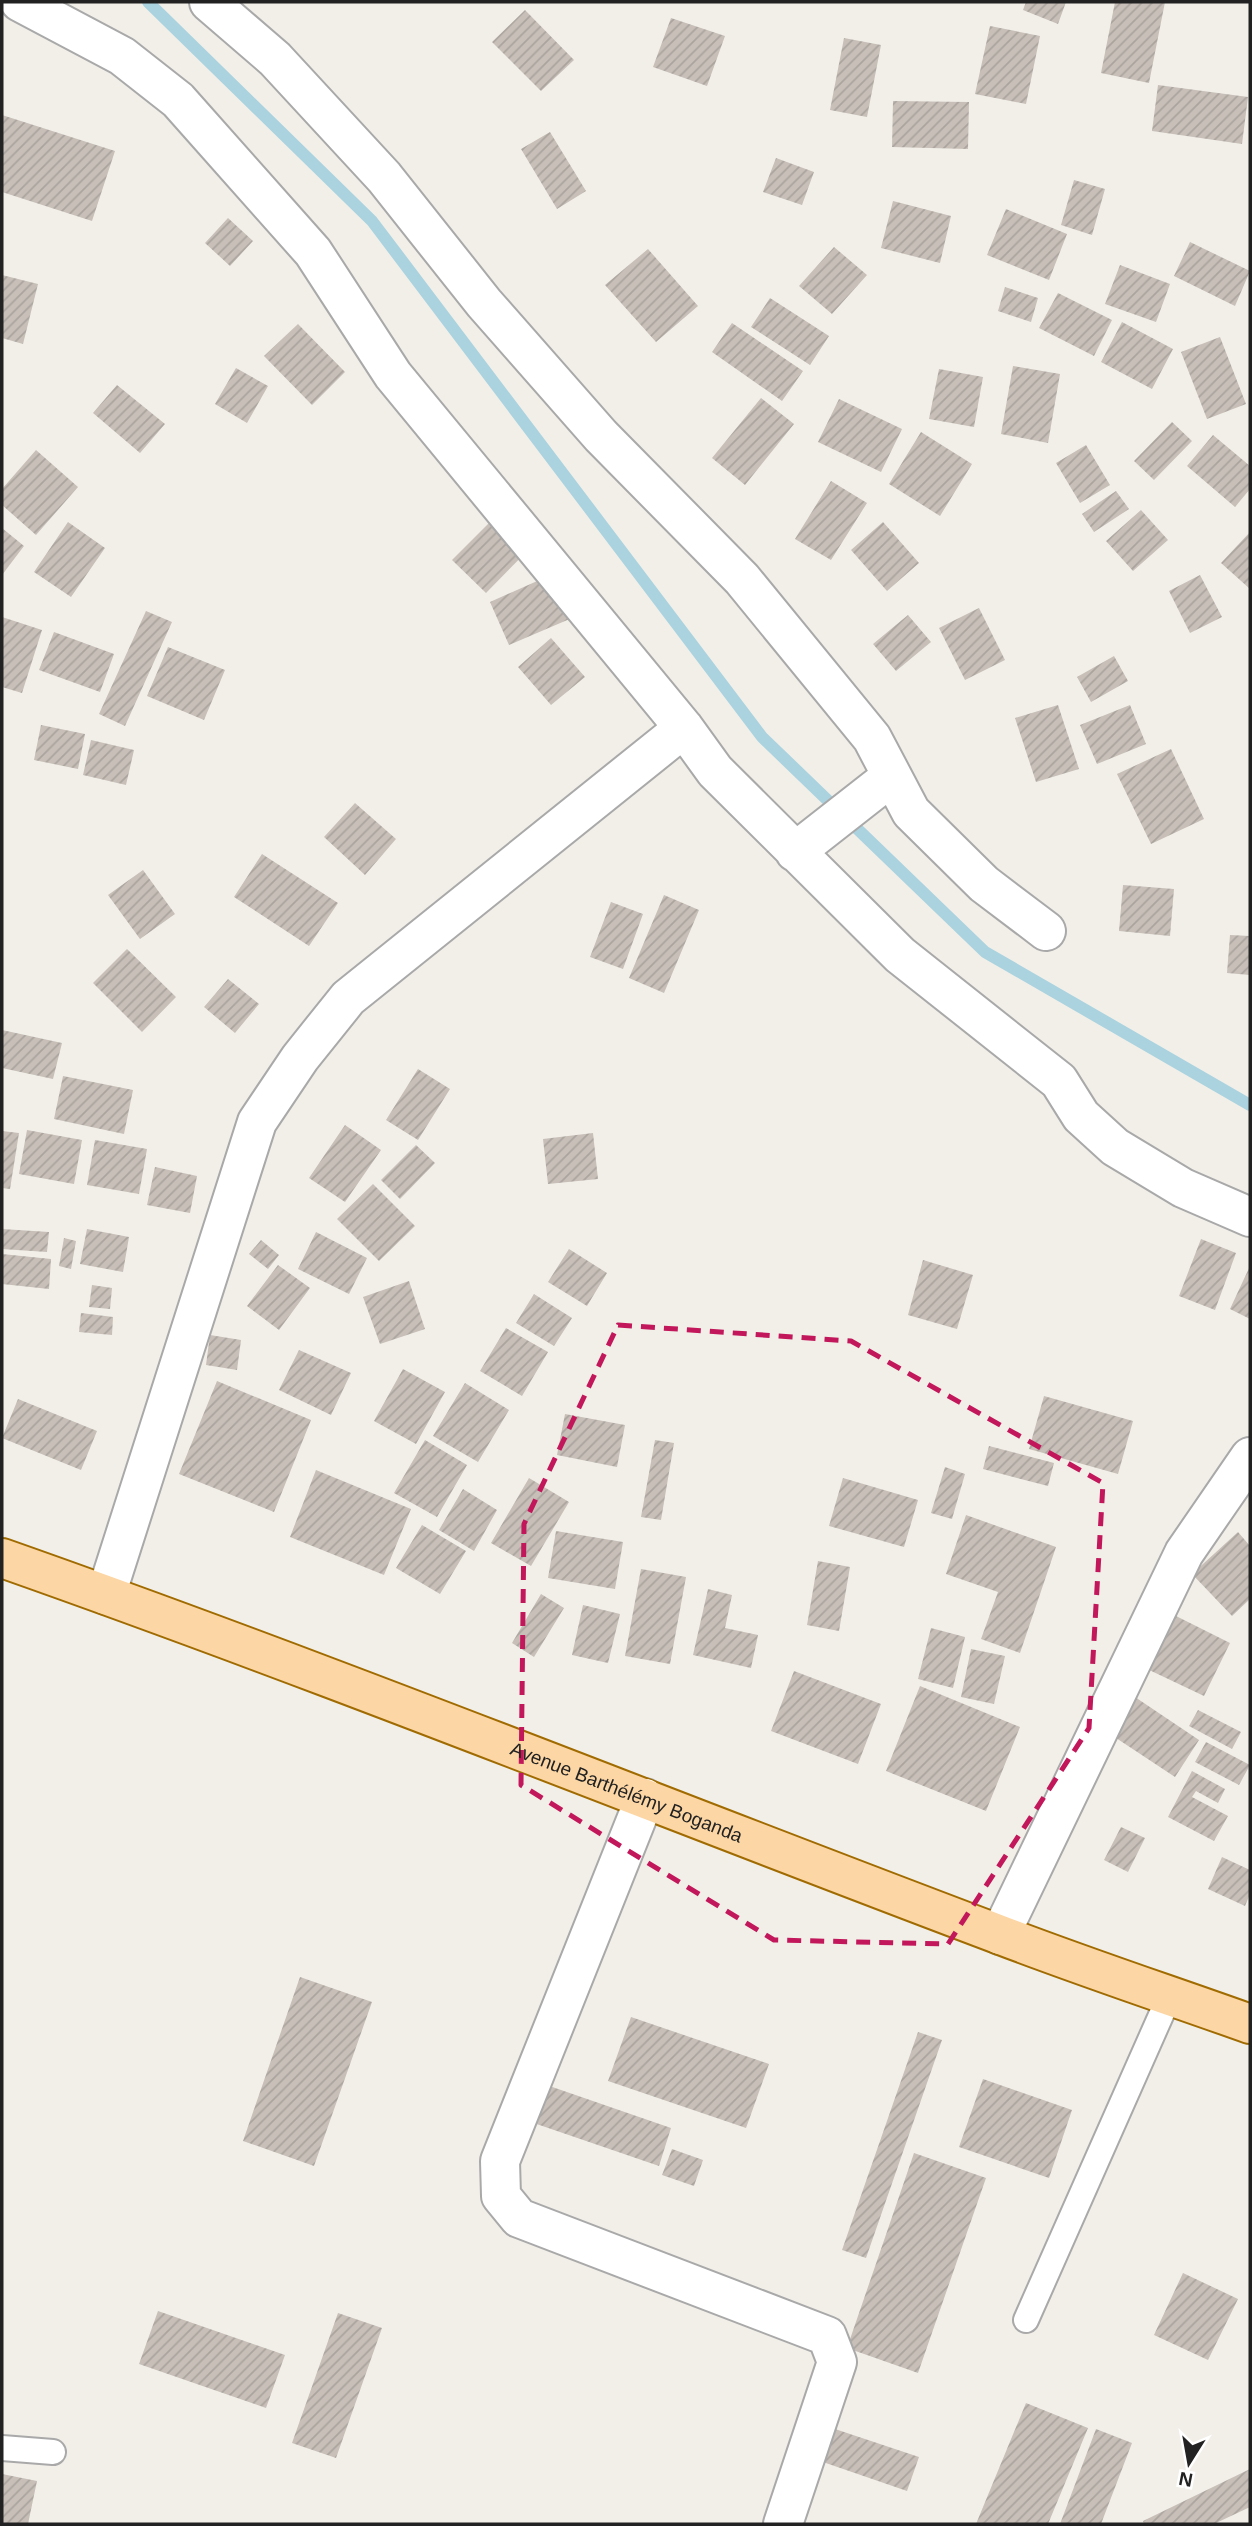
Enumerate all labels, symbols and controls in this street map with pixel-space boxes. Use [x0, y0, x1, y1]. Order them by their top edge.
street label: Avenue Barthélémy Boganda [507, 1738, 746, 1847]
north arrow [1154, 2428, 1224, 2498]
text: N [1177, 2468, 1195, 2491]

